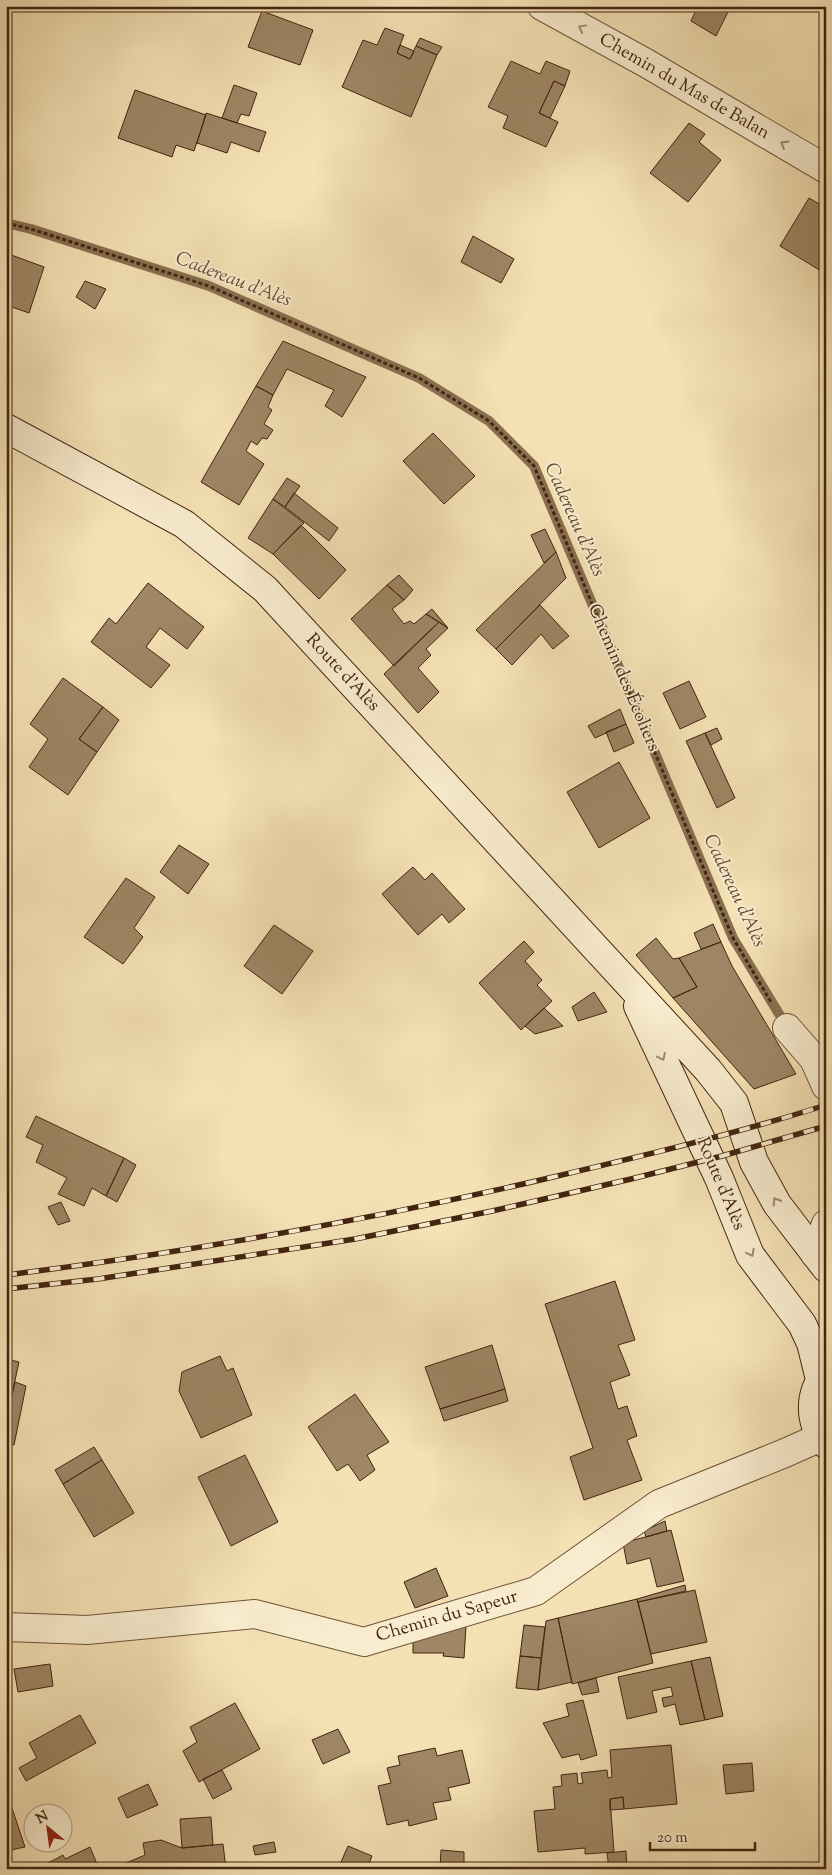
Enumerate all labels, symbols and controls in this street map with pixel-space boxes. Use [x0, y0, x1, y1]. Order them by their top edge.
one-way arrow [579, 24, 588, 34]
street label: Chemin du Mas de Balan [594, 27, 775, 147]
one-way arrow [780, 141, 789, 151]
water label: Cadereau d'Alès [171, 246, 295, 314]
water label: Cadereau d'Alès [537, 459, 611, 581]
street label: Chemin des Écoliers [580, 600, 666, 756]
street label: Route d'Alès [299, 628, 385, 718]
water label: Cadereau d'Alès [696, 830, 772, 952]
one-way arrow [656, 1052, 666, 1061]
street label: Route d'Alès [689, 1134, 751, 1234]
one-way arrow [772, 1197, 782, 1206]
one-way arrow [744, 1248, 754, 1257]
street label: Chemin du Sapeur [373, 1584, 521, 1650]
north arrow [22, 1802, 72, 1852]
text: N [33, 1807, 52, 1830]
scale bar [650, 1820, 754, 1852]
text: 20 m [657, 1828, 688, 1849]

